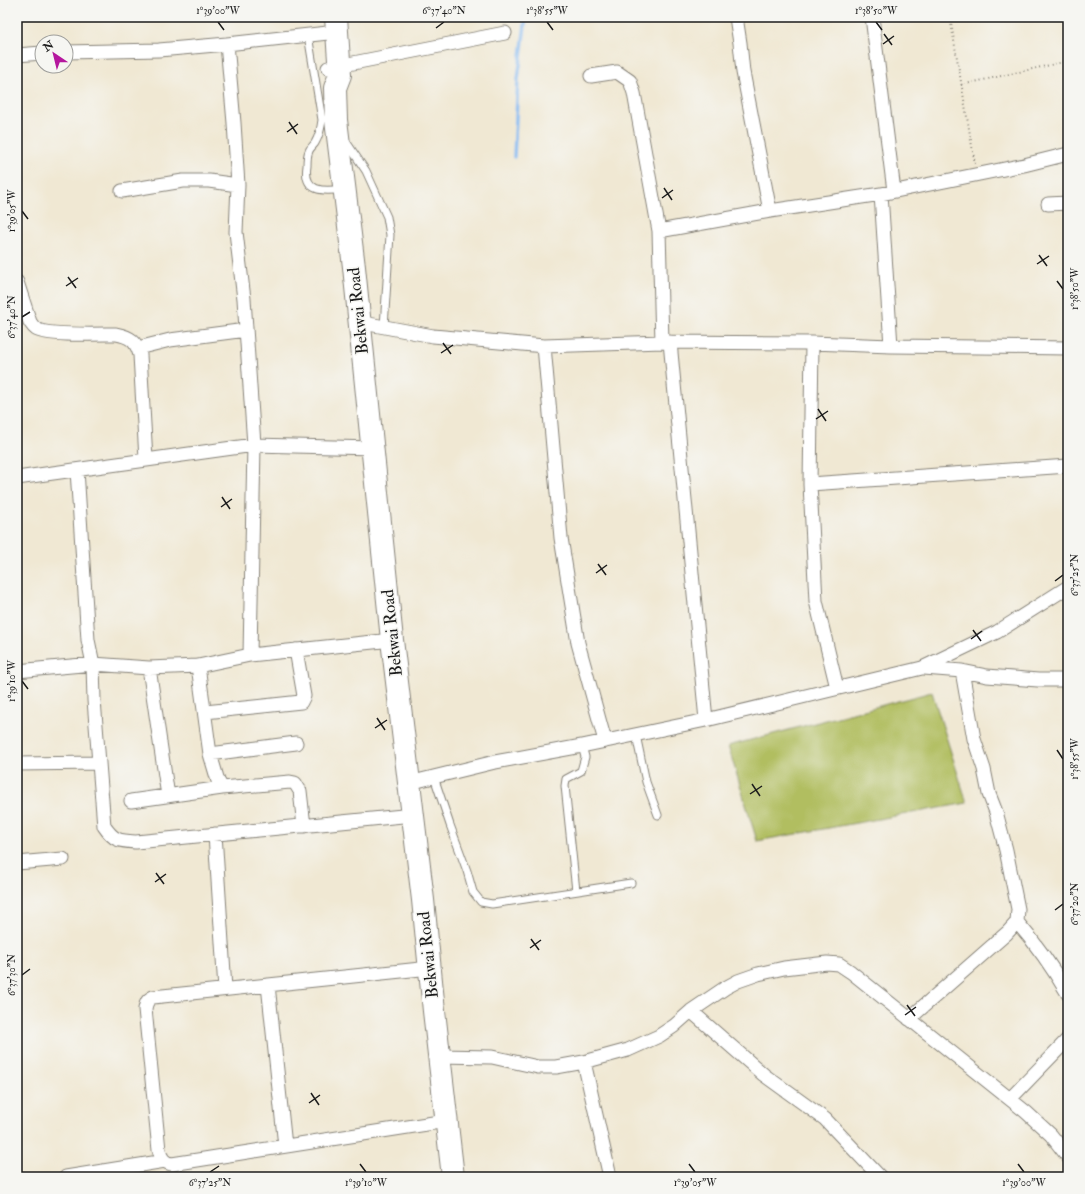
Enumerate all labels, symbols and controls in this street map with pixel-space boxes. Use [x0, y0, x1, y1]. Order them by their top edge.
text: 1°39'00"W [196, 5, 241, 17]
text: 6°37'40"N [422, 5, 466, 17]
text: 1°38'55"W [526, 5, 569, 17]
text: 1°38'50"W [855, 5, 898, 17]
north arrow [34, 34, 74, 74]
text: N [40, 37, 57, 55]
text: 1°39'05"W [6, 189, 18, 232]
street label: Bekwai Road [343, 266, 373, 356]
text: 1°38'50"W [1069, 267, 1081, 310]
text: 6°37'40"N [6, 295, 18, 339]
text: 6°37'25"N [1069, 554, 1081, 596]
street label: Bekwai Road [377, 588, 407, 678]
text: 1°39'10"W [6, 659, 18, 702]
text: 1°38'55"W [1069, 737, 1081, 780]
text: 6°37'20"N [1069, 882, 1081, 926]
street label: Bekwai Road [413, 910, 443, 1000]
text: 6°37'30"N [6, 954, 18, 996]
text: 6°37'25"N [189, 1177, 231, 1189]
text: 1°39'10"W [345, 1177, 388, 1189]
text: 1°39'05"W [674, 1177, 717, 1189]
text: 1°39'00"W [1002, 1177, 1047, 1189]

